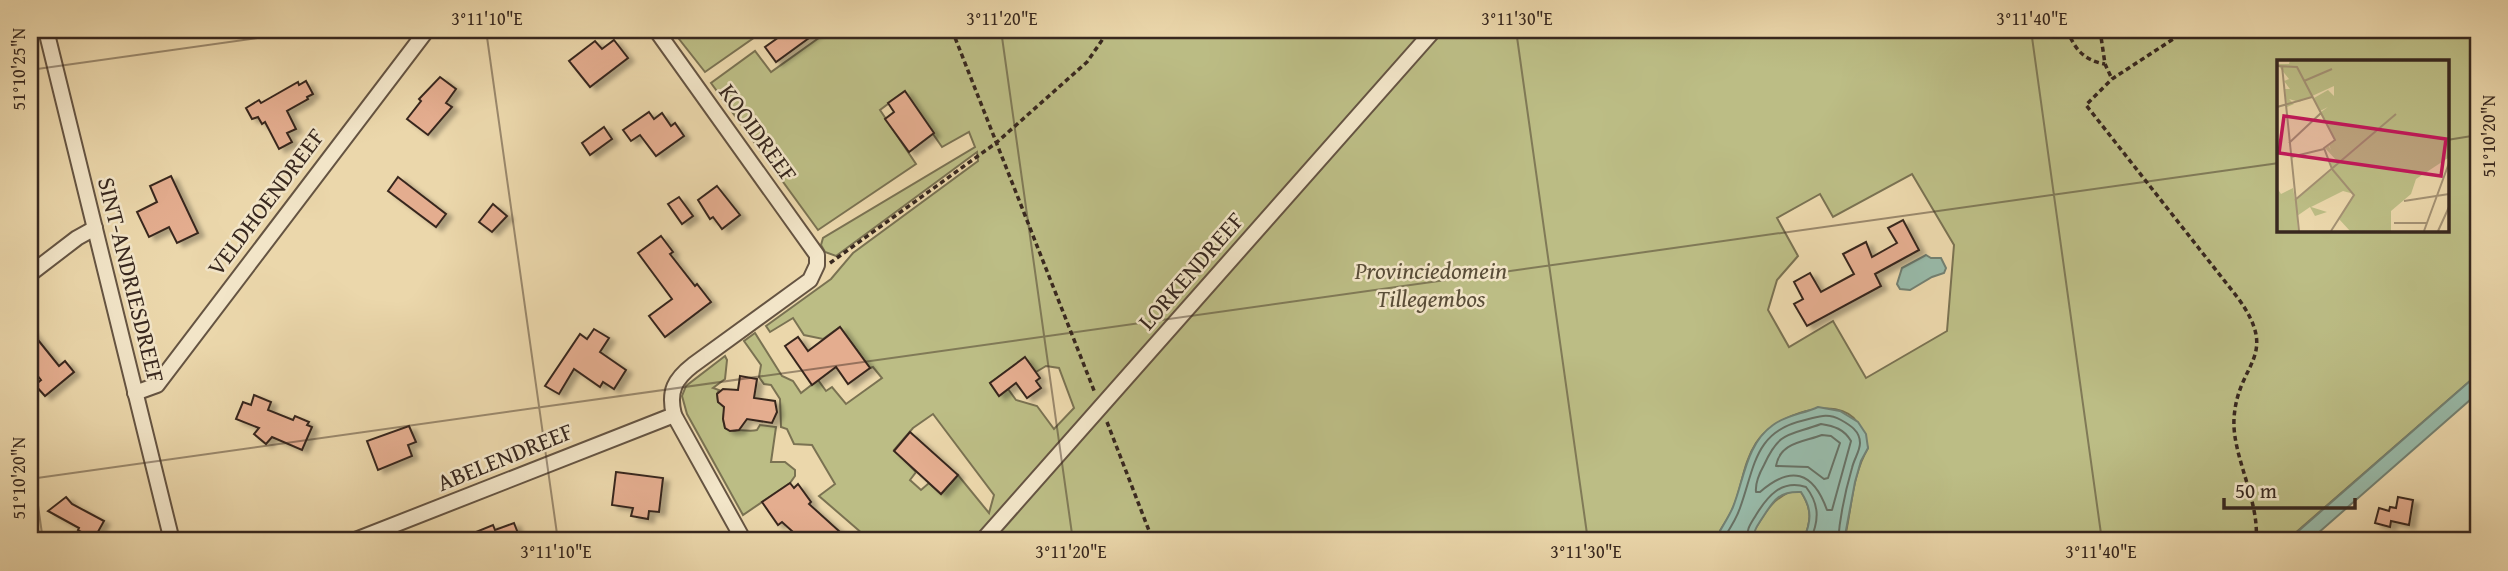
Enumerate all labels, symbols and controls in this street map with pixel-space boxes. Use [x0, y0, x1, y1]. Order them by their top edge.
text: 3°11'10"E [451, 5, 523, 32]
text: 3°11'20"E [966, 5, 1038, 32]
text: 3°11'30"E [1481, 5, 1553, 32]
text: 3°11'40"E [1996, 5, 2068, 32]
text: 51°10'25"N [5, 27, 32, 110]
inset map [2277, 60, 2448, 231]
street label: KOOIDREEF [711, 76, 806, 189]
text: 51°10'20"N [2475, 94, 2502, 177]
street label: VELDHOENDREEF [198, 121, 333, 283]
street label: SINT-ANDRIESDREEF [89, 173, 174, 386]
street label: LORKENDREEF [1129, 204, 1252, 337]
park label: Provinciedomein Tillegembos [1354, 253, 1507, 316]
street label: ABELENDREEF [431, 413, 578, 500]
text: 51°10'20"N [5, 436, 32, 519]
scale bar [2224, 466, 2356, 510]
text: 50 m [2235, 475, 2277, 506]
text: 3°11'10"E [520, 538, 592, 565]
text: 3°11'20"E [1035, 538, 1107, 565]
text: 3°11'30"E [1550, 538, 1622, 565]
text: 3°11'40"E [2065, 538, 2137, 565]

